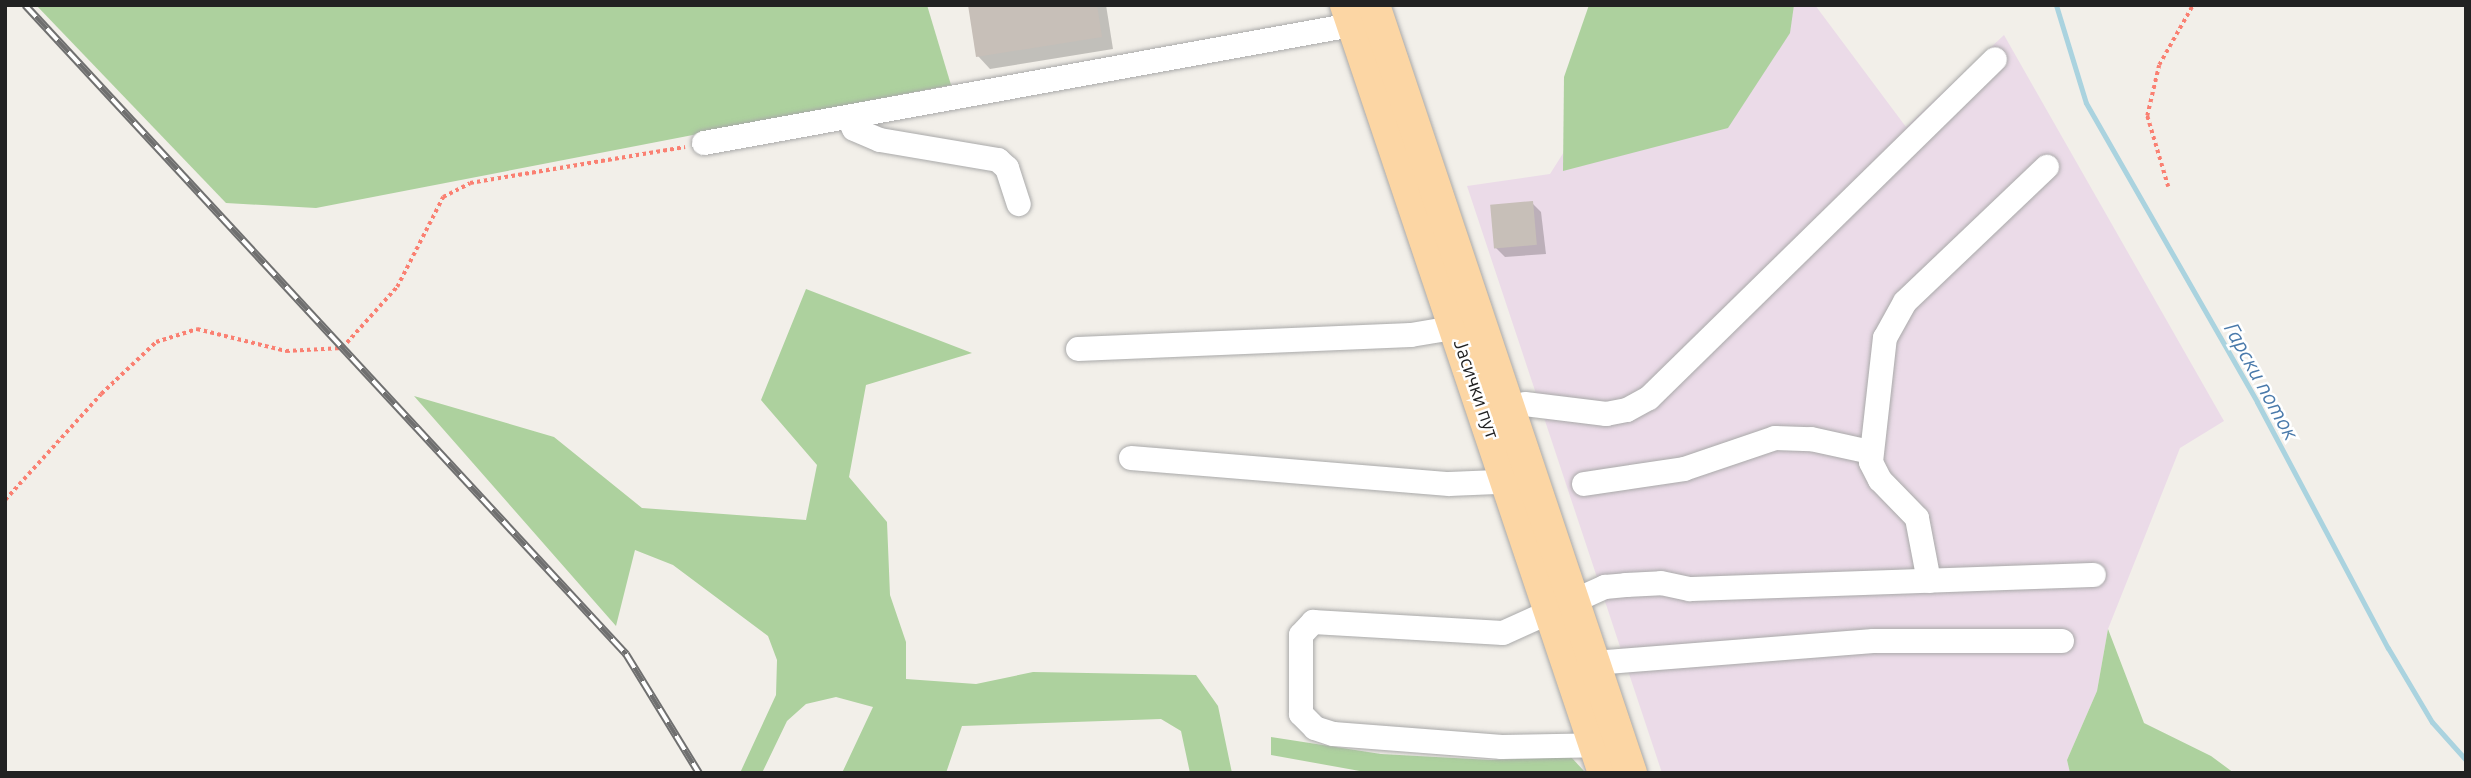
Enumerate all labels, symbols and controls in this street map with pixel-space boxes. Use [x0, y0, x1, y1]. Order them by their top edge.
water label: Гарски поток [2219, 318, 2305, 444]
street label: Јасички пут [1448, 336, 1504, 442]

